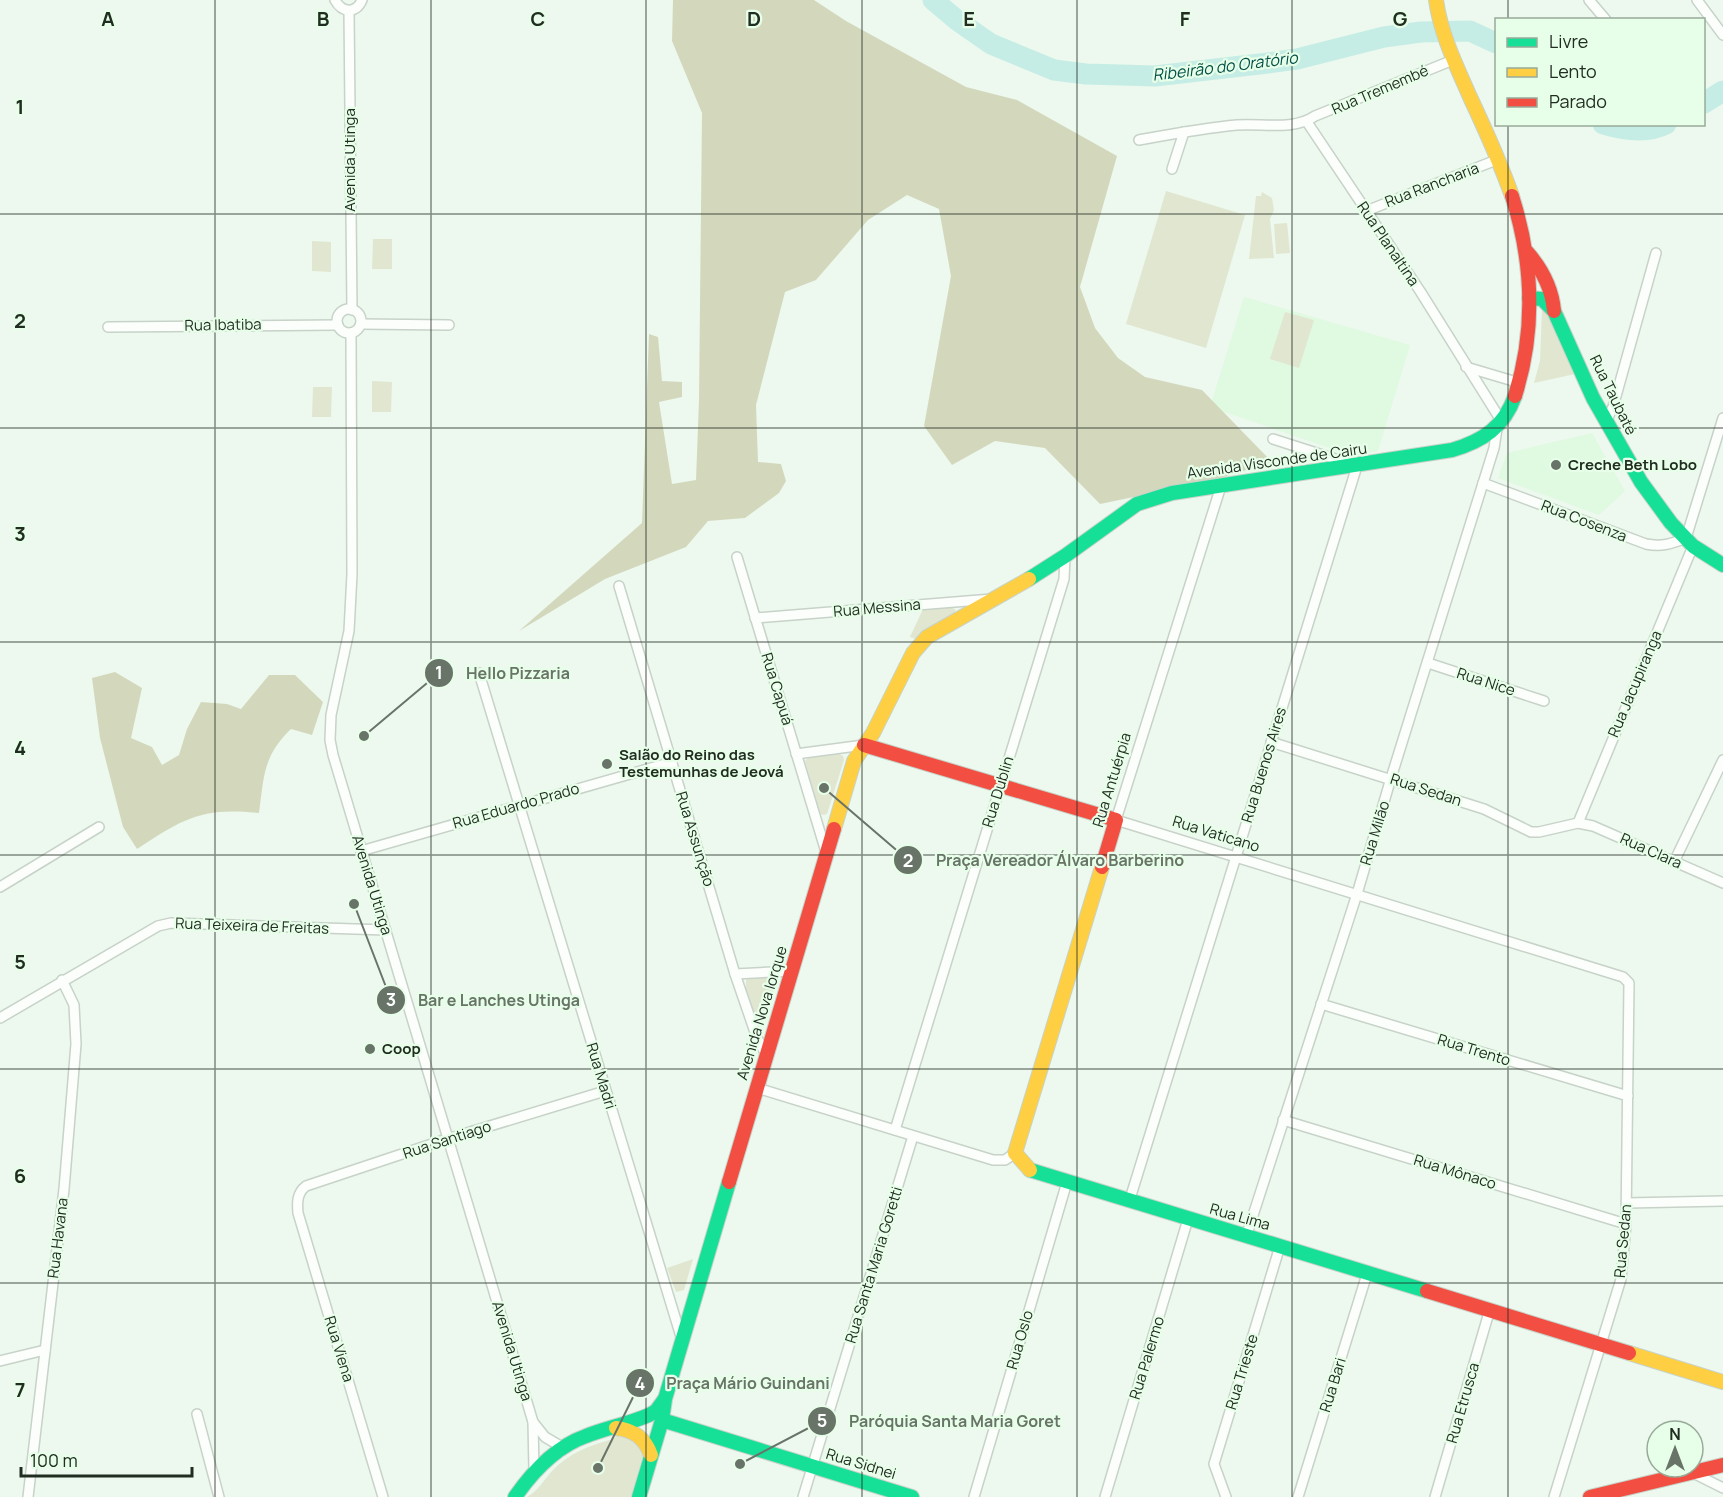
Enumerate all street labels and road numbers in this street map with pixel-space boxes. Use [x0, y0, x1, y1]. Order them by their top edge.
street label: Rua Tremembé [1328, 60, 1432, 119]
street label: Avenida Utinga [339, 108, 360, 212]
street label: Rua Rancharia [1382, 157, 1482, 212]
street label: Rua Planaltina [1352, 197, 1425, 290]
street label: Rua Ibatiba [184, 313, 262, 336]
street label: Rua Taubaté [1585, 351, 1642, 439]
street label: Avenida Visconde de Cairu [1186, 437, 1368, 484]
street label: Rua Cosenza [1538, 495, 1630, 547]
street label: Rua Messina [832, 593, 921, 622]
street label: Rua Jacupiranga [1603, 627, 1667, 740]
street label: Rua Capuá [756, 650, 798, 728]
street label: Rua Nice [1454, 662, 1518, 701]
street label: Rua Buenos Aires [1236, 704, 1291, 825]
street label: Rua Antuérpia [1087, 730, 1136, 830]
street label: Rua Dublin [977, 754, 1018, 830]
street label: Rua Sedan [1388, 768, 1465, 811]
street label: Rua Eduardo Prado [450, 777, 582, 834]
street label: Rua Assunção [671, 789, 720, 889]
street label: Rua Milão [1355, 798, 1394, 868]
street label: Rua Vaticano [1170, 810, 1262, 857]
street label: Rua Clara [1617, 828, 1685, 874]
street label: Avenida Utinga [347, 832, 398, 937]
street label: Rua Teixeira de Freitas [175, 912, 329, 939]
street label: Avenida Nova Iorque [731, 943, 792, 1082]
street label: Rua Trento [1435, 1028, 1513, 1071]
street label: Rua Madri [581, 1040, 622, 1112]
street label: Rua Santiago [400, 1115, 494, 1164]
street label: Rua Mônaco [1411, 1149, 1499, 1194]
street label: Rua Santa Maria Goretti [840, 1184, 907, 1346]
street label: Rua Havana [42, 1197, 73, 1279]
street label: Rua Lima [1207, 1198, 1273, 1235]
street label: Rua Sedan [1609, 1203, 1636, 1279]
street label: Avenida Utinga [487, 1298, 538, 1403]
street label: Rua Oslo [1001, 1308, 1038, 1372]
street label: Rua Viena [320, 1313, 359, 1384]
street label: Rua Palermo [1124, 1314, 1169, 1402]
street label: Rua Trieste [1220, 1331, 1263, 1412]
street label: Rua Bari [1314, 1355, 1351, 1415]
street label: Rua Etrusca [1441, 1360, 1484, 1446]
street label: Rua Sidnei [823, 1443, 899, 1484]

